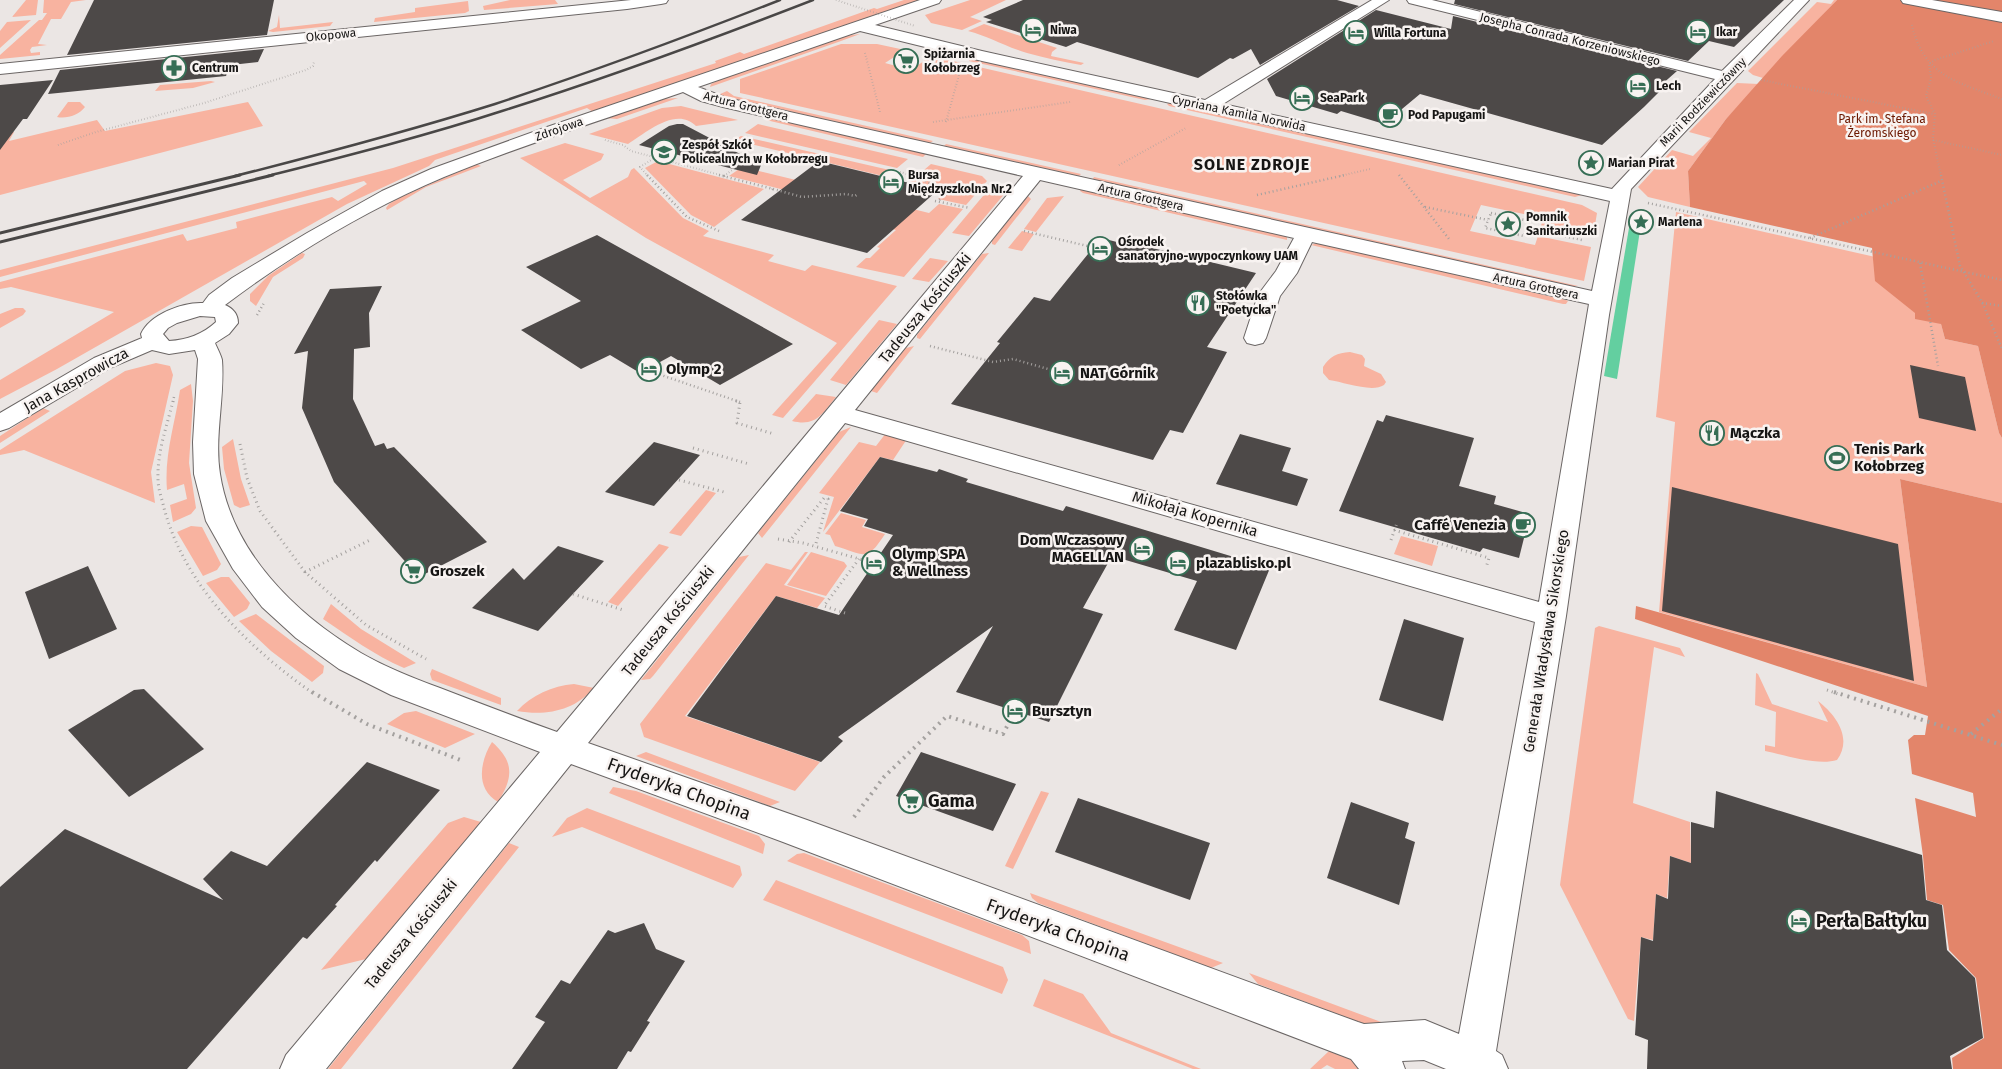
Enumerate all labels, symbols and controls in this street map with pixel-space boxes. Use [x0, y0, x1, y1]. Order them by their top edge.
street label: Josepha Conrada Korzeniowskiego [1478, 10, 1662, 68]
hotel icon: Niwa [1020, 17, 1046, 43]
hotel icon: Ikar [1685, 19, 1711, 45]
hotel icon: Willa Fortuna [1343, 20, 1369, 46]
place label: Niwa [1050, 23, 1077, 37]
street label: Okopowa [305, 25, 357, 45]
place label: Ikar [1716, 25, 1738, 39]
place label: Willa Fortuna [1374, 26, 1447, 40]
place label: Spiżarnia Kołobrzeg [924, 47, 980, 75]
supermarket icon: Spiżarnia Kołobrzeg [893, 48, 919, 74]
pharmacy icon: Centrum [161, 55, 187, 81]
street label: Marii Rodziewiczówny [1657, 55, 1749, 149]
place label: Centrum [192, 61, 239, 75]
hotel icon: Lech [1625, 73, 1651, 99]
place label: Lech [1656, 79, 1681, 93]
hotel icon: SeaPark [1289, 85, 1315, 111]
street label: Artura Grottgera [702, 89, 790, 123]
place label: SeaPark [1320, 91, 1365, 105]
street label: Cypriana Kamila Norwida [1171, 92, 1307, 134]
cafe icon: Pod Papugami [1377, 102, 1403, 128]
place label: Pod Papugami [1408, 108, 1486, 122]
park label: Park im. Stefana Żeromskiego [1838, 112, 1926, 140]
street label: Zdrojowa [533, 114, 585, 144]
place label: Zespół Szkół Policealnych w Kołobrzegu [682, 138, 828, 166]
school or university icon: Zespół Szkół Policealnych w Kołobrzegu [651, 139, 677, 165]
place icon: Marian Pirat [1578, 150, 1604, 176]
district label: SOLNE ZDROJE [1194, 155, 1310, 174]
place label: Marian Pirat [1608, 156, 1675, 170]
place label: Bursa Międzyszkolna Nr.2 [908, 168, 1012, 196]
hotel icon: Bursa Międzyszkolna Nr.2 [878, 169, 904, 195]
street label: Artura Grottgera [1097, 180, 1185, 214]
place icon: Marlena [1628, 209, 1654, 235]
place label: Pomnik Sanitariuszki [1526, 210, 1597, 238]
place icon: Pomnik Sanitariuszki [1495, 211, 1521, 237]
place label: Marlena [1658, 215, 1703, 229]
place label: Ośrodek sanatoryjno-wypoczynkowy UAM [1118, 235, 1298, 263]
hotel icon: Ośrodek sanatoryjno-wypoczynkowy UAM [1087, 236, 1113, 262]
street label: Tadeusza Kościuszki [875, 249, 975, 367]
street label: Artura Grottgera [1492, 270, 1580, 302]
place label: Stołówka "Poetycka" [1216, 289, 1276, 317]
restaurant icon: Stołówka "Poetycka" [1185, 290, 1211, 316]
street label: Jana Kasprowicza [20, 344, 132, 416]
hotel icon: Olymp 2 [636, 356, 662, 382]
place label: Olymp 2 [666, 360, 722, 378]
hotel icon: NAT Górnik [1049, 360, 1075, 386]
place label: NAT Górnik [1080, 364, 1156, 382]
restaurant icon: Mączka [1699, 420, 1725, 446]
place label: Mączka [1730, 424, 1780, 442]
place label: Tenis Park Kołobrzeg [1854, 440, 1925, 475]
sports icon: Tenis Park Kołobrzeg [1824, 445, 1850, 471]
street label: Mikołaja Kopernika [1130, 487, 1260, 541]
cafe icon: Caffé Venezia [1510, 512, 1536, 538]
place label: Caffé Venezia [1414, 516, 1506, 534]
street label: Generała Władysława Sikorskiego [1519, 528, 1573, 754]
place label: Dom Wczasowy MAGELLAN [1020, 531, 1124, 566]
hotel icon: Dom Wczasowy MAGELLAN [1129, 536, 1155, 562]
place label: Olymp SPA & Wellness [892, 545, 968, 580]
hotel icon: Olymp SPA & Wellness [861, 550, 887, 576]
hotel icon: plazablisko.pl [1165, 550, 1191, 576]
place label: plazablisko.pl [1196, 554, 1292, 572]
supermarket icon: Groszek [400, 558, 426, 584]
place label: Groszek [430, 562, 485, 580]
street label: Tadeusza Kościuszki [618, 562, 718, 680]
hotel icon: Bursztyn [1002, 698, 1028, 724]
place label: Bursztyn [1032, 702, 1092, 720]
street label: Fryderyka Chopina [604, 753, 754, 825]
supermarket icon: Gama [898, 788, 924, 814]
place label: Gama [928, 790, 975, 812]
street label: Tadeusza Kościuszki [361, 875, 461, 993]
street label: Fryderyka Chopina [983, 894, 1133, 966]
hotel icon: Perła Bałtyku [1786, 908, 1812, 934]
place label: Perła Bałtyku [1816, 910, 1927, 932]

